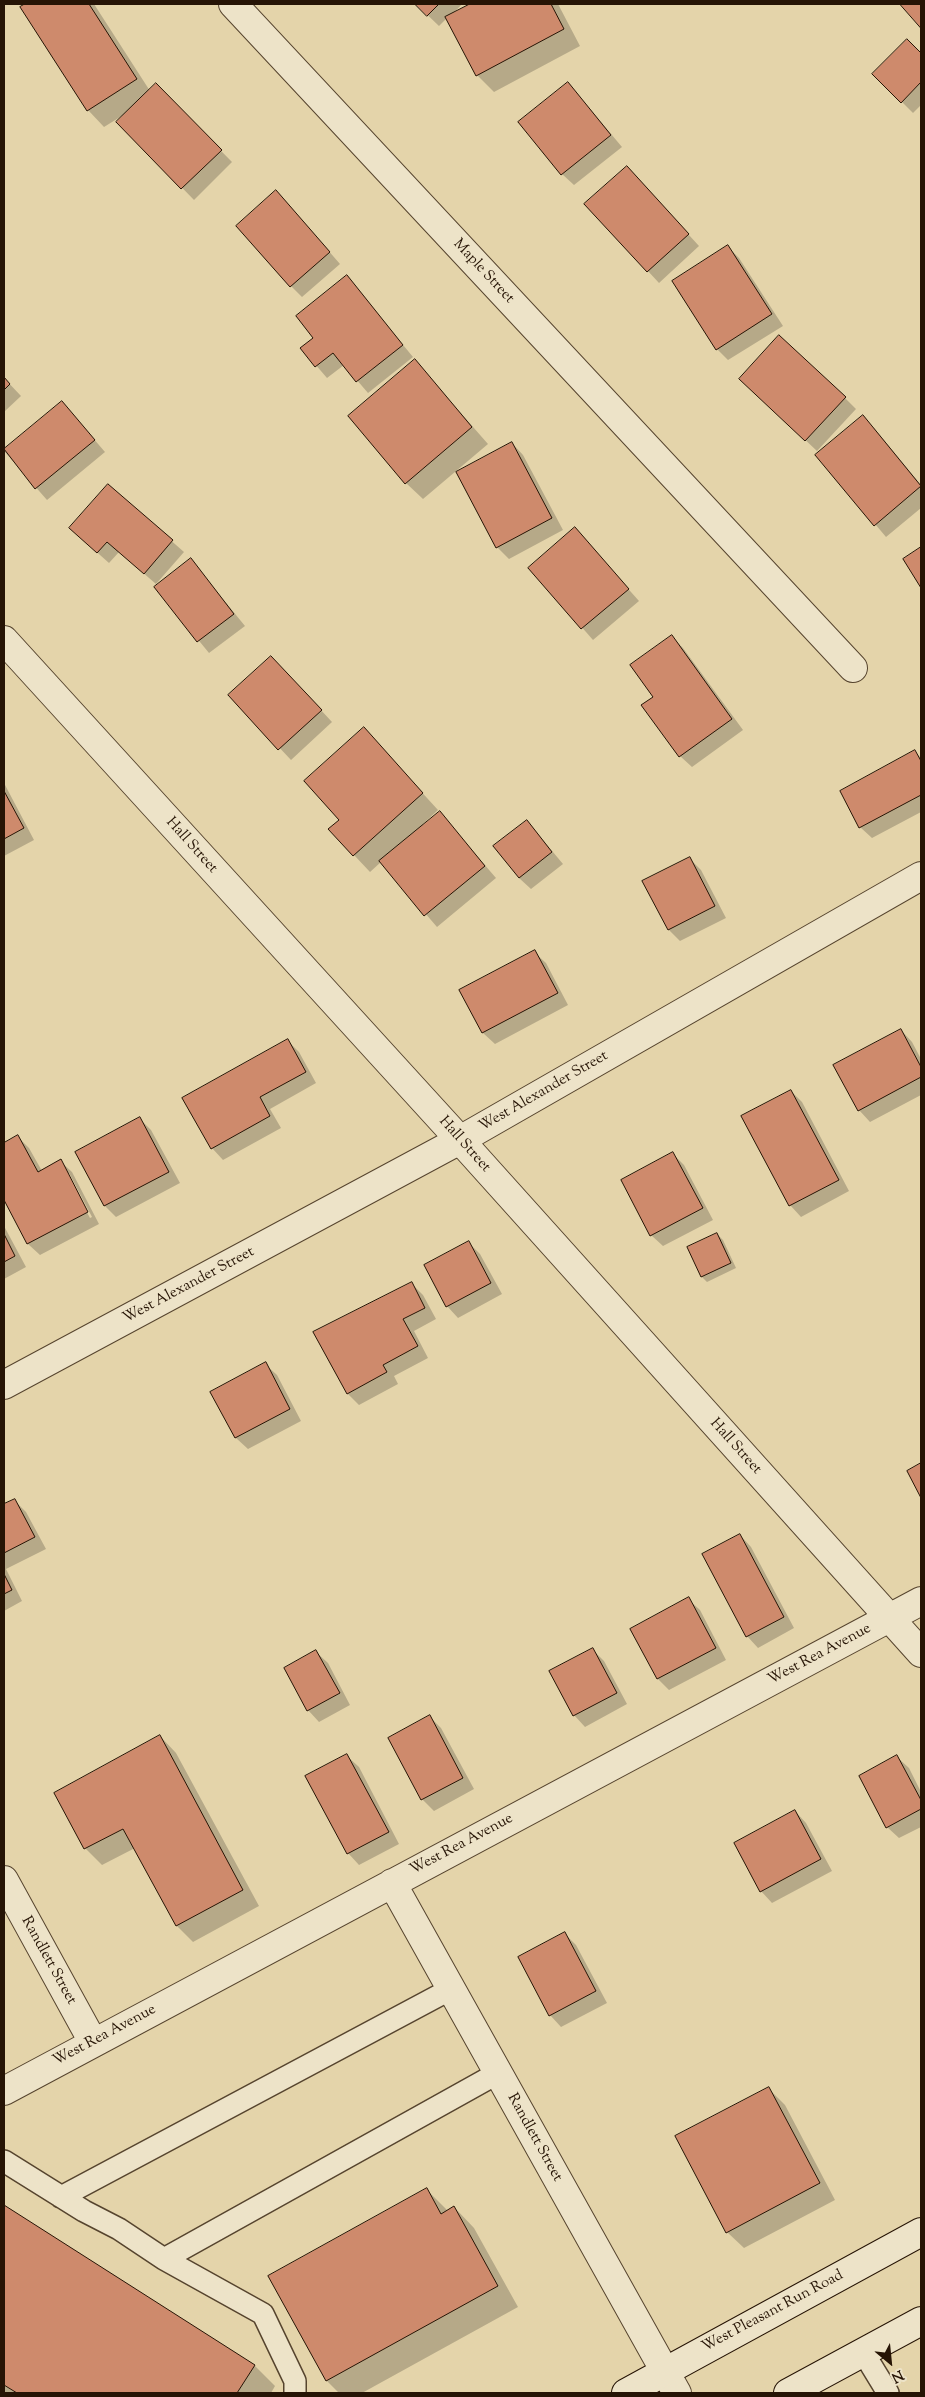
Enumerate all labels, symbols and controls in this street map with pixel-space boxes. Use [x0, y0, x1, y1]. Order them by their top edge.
street label: Maple Street [449, 236, 517, 308]
street label: Hall Street [161, 814, 221, 878]
street label: West Alexander Street [476, 1048, 612, 1136]
street label: Hall Street [434, 1113, 494, 1177]
street label: West Alexander Street [120, 1244, 258, 1328]
street label: Hall Street [705, 1415, 765, 1479]
street label: West Rea Avenue [765, 1620, 875, 1690]
street label: West Rea Avenue [407, 1810, 517, 1880]
street label: Randlett Street [16, 1914, 80, 2008]
street label: West Rea Avenue [50, 2001, 160, 2071]
street label: Randlett Street [502, 2091, 566, 2185]
street label: West Pleasant Run Road [699, 2267, 847, 2357]
north arrow [865, 2337, 915, 2387]
text: N [887, 2364, 907, 2387]

